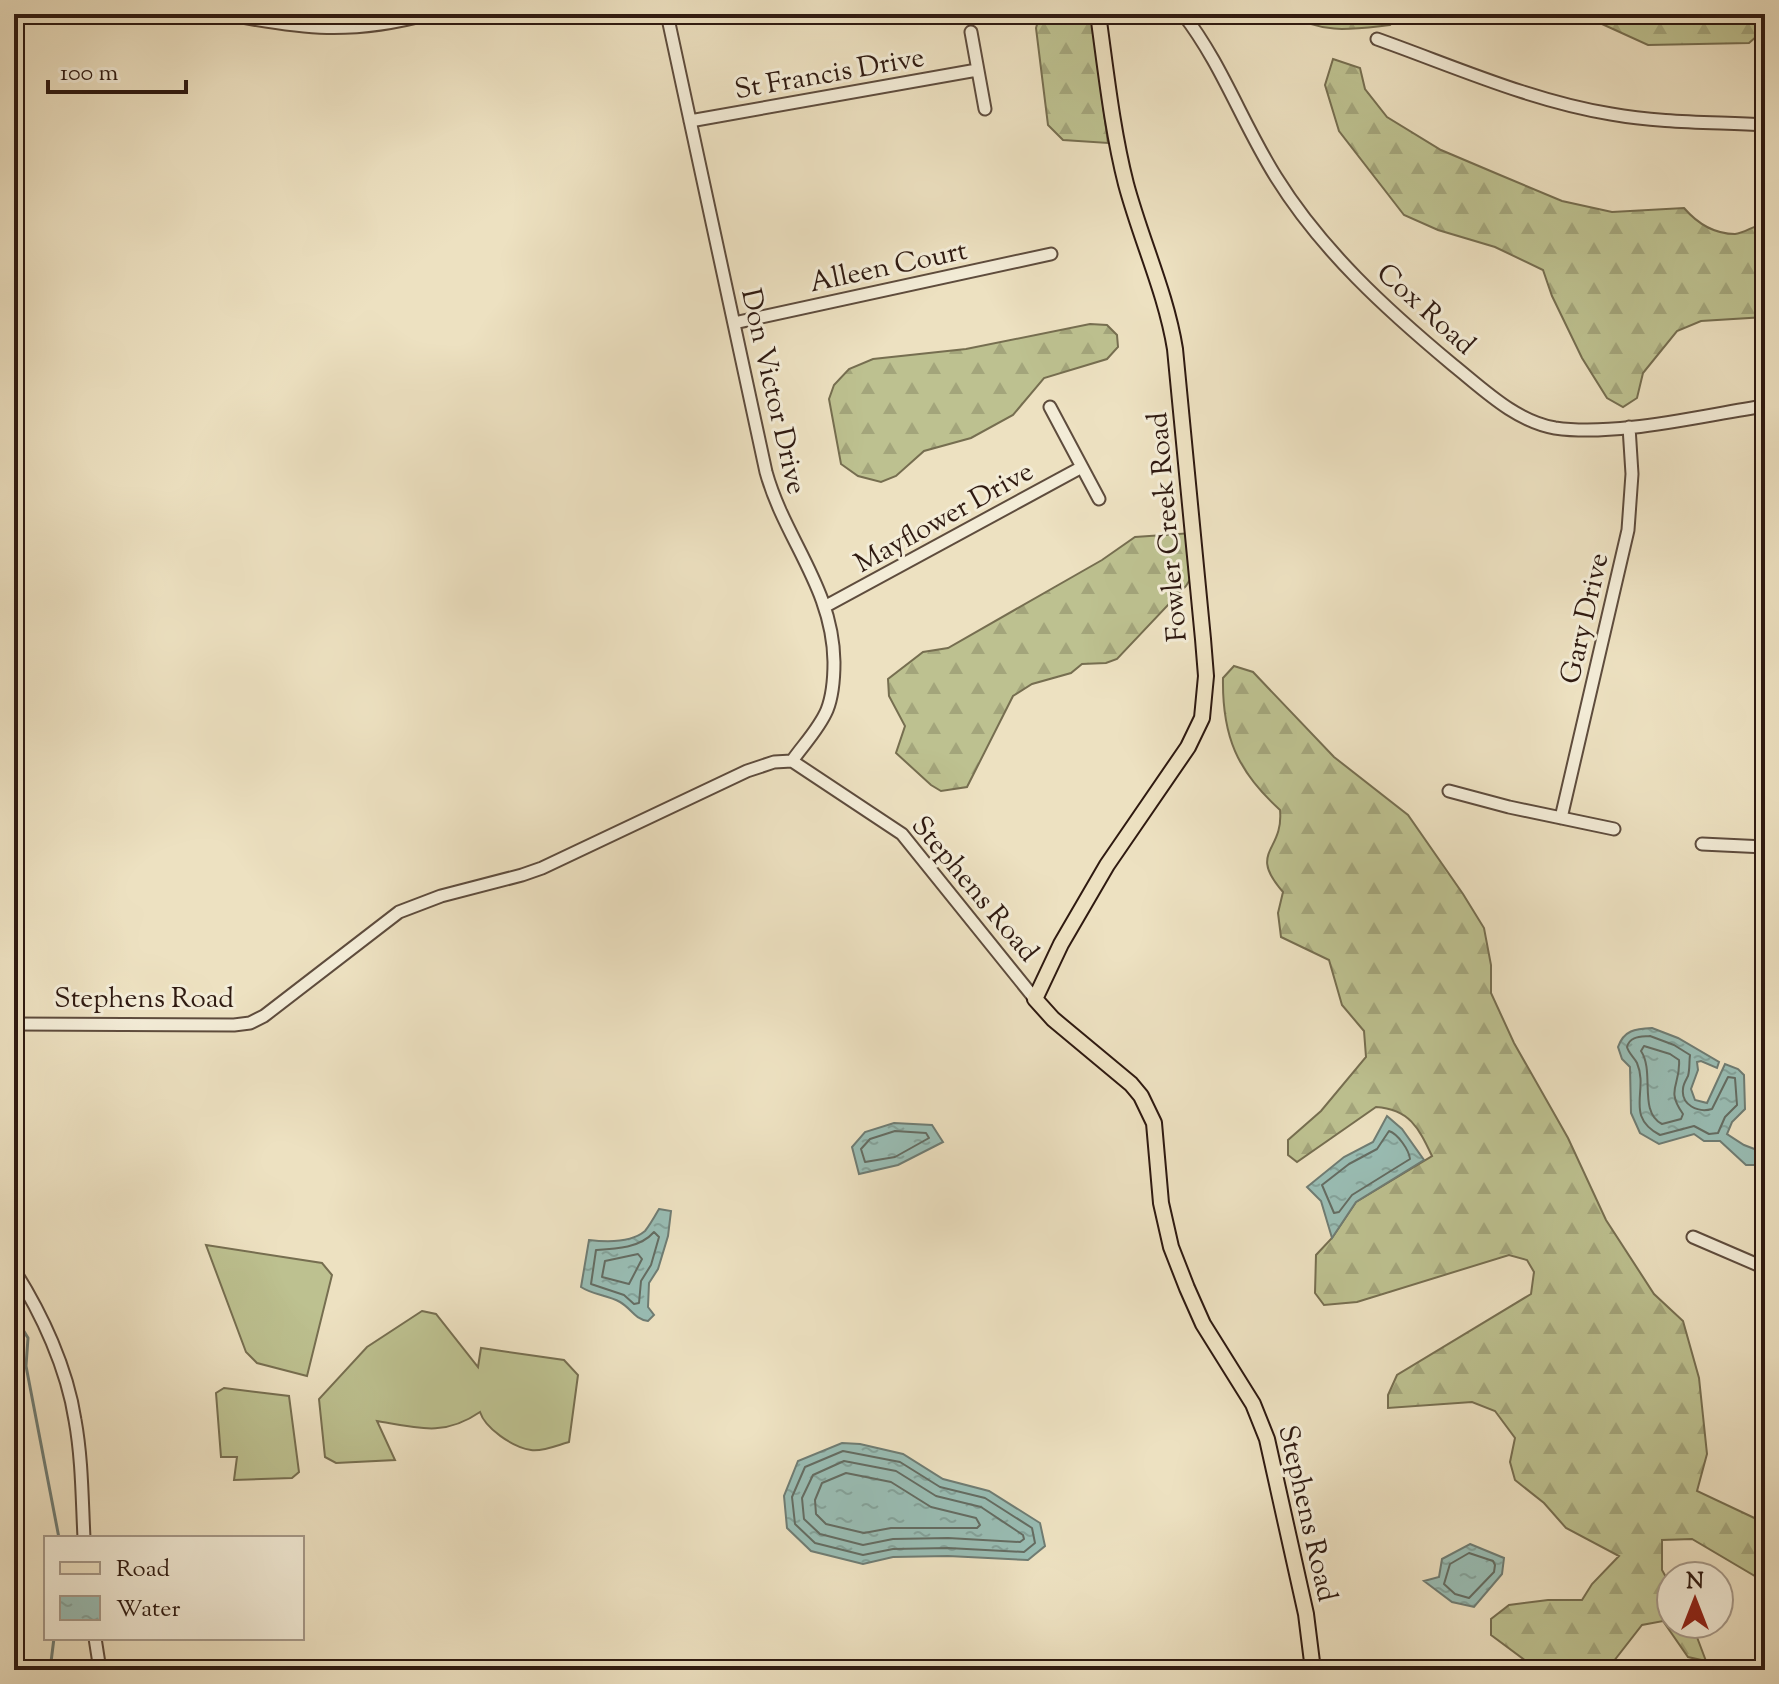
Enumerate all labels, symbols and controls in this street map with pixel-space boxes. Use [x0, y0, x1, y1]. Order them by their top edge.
street label: St Francis Drive [732, 39, 928, 111]
scale bar [48, 44, 186, 94]
text: 100 m [60, 57, 118, 91]
street label: Alleen Court [806, 232, 971, 304]
street label: Cox Road [1367, 255, 1483, 366]
street label: Don Victor Drive [729, 285, 815, 498]
street label: Fowler Creek Road [1139, 410, 1199, 643]
street label: Mayflower Drive [848, 453, 1041, 584]
street label: Gary Drive [1551, 549, 1620, 688]
street label: Stephens Road [900, 808, 1047, 972]
street label: Stephens Road [54, 980, 234, 1020]
street label: Stephens Road [1266, 1421, 1346, 1606]
legend [44, 1536, 304, 1640]
text: Road [116, 1553, 170, 1587]
north arrow [1655, 1560, 1735, 1640]
text: N [1686, 1567, 1704, 1599]
text: Water [116, 1593, 180, 1627]

